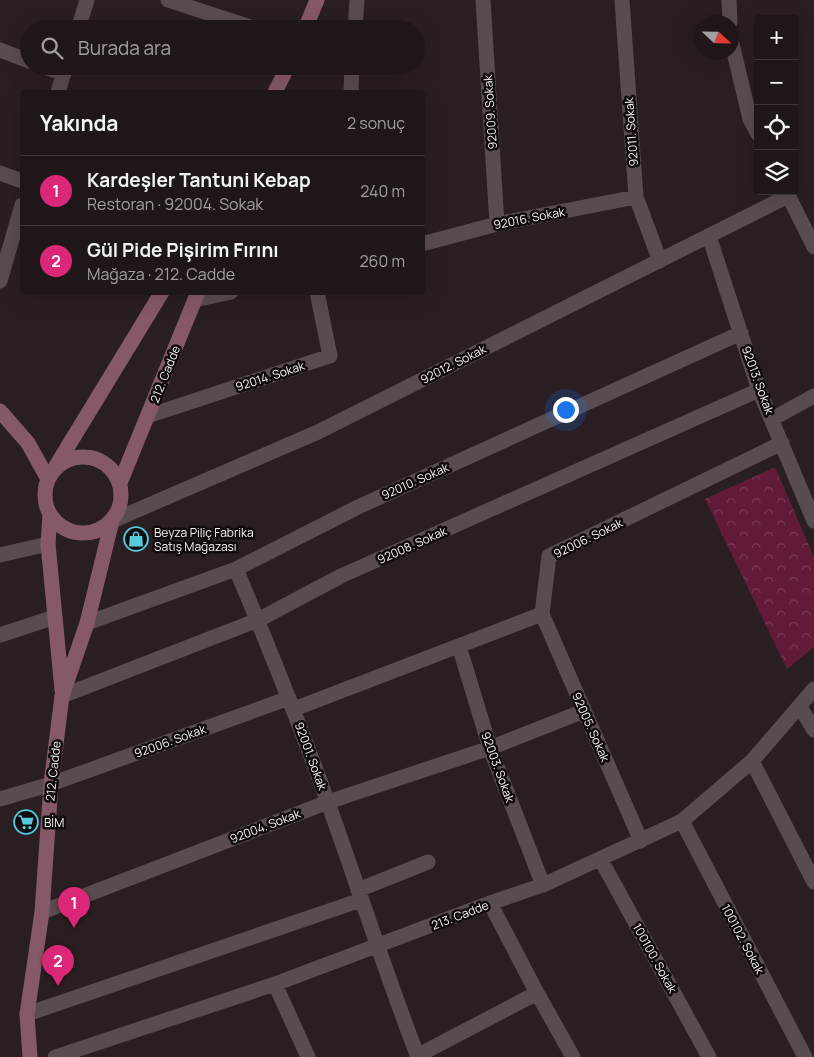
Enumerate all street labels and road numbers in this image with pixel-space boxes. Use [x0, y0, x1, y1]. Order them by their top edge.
street label: 92009. Sokak [479, 73, 501, 150]
street label: 92011. Sokak [620, 96, 642, 167]
street label: 92016. Sokak [492, 203, 567, 233]
street label: 92012. Sokak [417, 340, 490, 388]
street label: 212. Cadde [146, 343, 184, 405]
street label: 92013. Sokak [738, 344, 779, 417]
street label: 92014. Sokak [233, 357, 308, 395]
street label: 92010. Sokak [379, 458, 452, 503]
street label: 92006. Sokak [551, 513, 626, 562]
street label: 92008. Sokak [375, 522, 450, 568]
street label: 92005. Sokak [568, 690, 614, 765]
street label: 92001. Sokak [291, 719, 332, 794]
street label: 92006. Sokak [132, 720, 209, 762]
street label: 92003. Sokak [477, 729, 519, 806]
street label: 212. Cadde [41, 740, 65, 802]
street label: 92004. Sokak [227, 804, 304, 847]
street label: 213. Cadde [429, 896, 491, 934]
street label: 100102. Sokak [717, 901, 769, 978]
street label: 100100. Sokak [629, 920, 682, 997]

